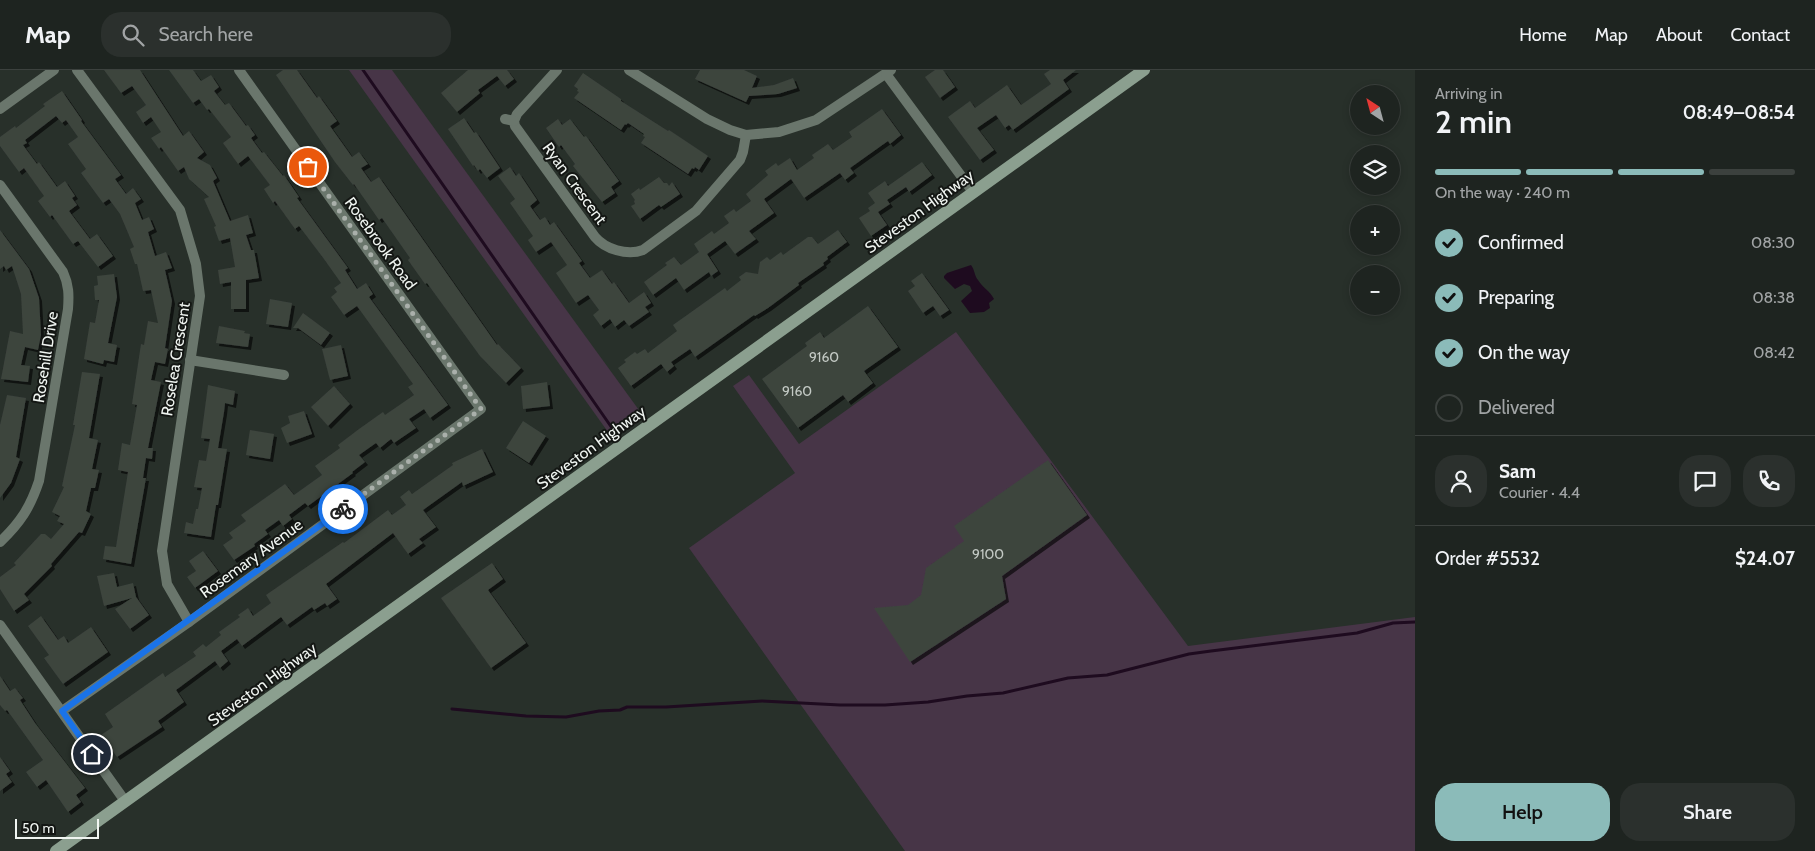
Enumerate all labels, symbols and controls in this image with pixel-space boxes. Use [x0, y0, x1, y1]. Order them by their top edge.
search box [101, 12, 451, 57]
text: Map [25, 20, 71, 49]
icon: search [119, 21, 147, 49]
text: Search here [159, 23, 253, 46]
text: Home [1519, 24, 1567, 46]
text: Map [1595, 24, 1628, 46]
text: About [1656, 24, 1702, 46]
text: Contact [1730, 24, 1790, 46]
text: Arriving in [1435, 84, 1502, 103]
north arrow [1350, 85, 1400, 135]
map controls [1350, 85, 1400, 315]
text: 08:49–08:54 [1683, 101, 1795, 124]
text: 2 min [1435, 102, 1512, 141]
street label: Ryan Crescent [538, 139, 611, 228]
button: layers [1350, 145, 1400, 195]
pin [287, 146, 329, 188]
icon: bag [294, 153, 322, 181]
street label: Steveston Highway [861, 166, 977, 257]
text: On the way · 240 m [1435, 183, 1570, 202]
street label: Rosebrook Road [341, 193, 421, 293]
button: + [1350, 205, 1400, 255]
icon: check [1435, 229, 1463, 257]
text: Confirmed [1478, 231, 1564, 254]
text: 08:30 [1751, 233, 1795, 252]
button: − [1350, 265, 1400, 315]
icon: check [1435, 284, 1463, 312]
text: Preparing [1478, 286, 1554, 309]
text: 08:38 [1752, 288, 1795, 307]
street label: Roselea Crescent [157, 300, 194, 417]
street label: Rosehill Drive [29, 310, 62, 404]
icon: check [1435, 339, 1463, 367]
text: On the way [1478, 341, 1570, 364]
text: 08:42 [1753, 343, 1795, 362]
house number: 9160 [809, 348, 839, 366]
house number: 9160 [782, 382, 812, 400]
text: Delivered [1478, 396, 1555, 419]
street label: Steveston Highway [533, 402, 649, 493]
button: person [1435, 455, 1487, 507]
button: chat [1679, 455, 1731, 507]
button: phone [1743, 455, 1795, 507]
text: Sam [1499, 460, 1536, 483]
text: Courier · 4.4 [1499, 483, 1580, 502]
courier [318, 484, 368, 534]
icon: bike [329, 495, 357, 523]
street label: Rosemary Avenue [196, 515, 306, 602]
house number: 9100 [972, 545, 1004, 563]
text: Order #5532 [1435, 547, 1540, 570]
text: $24.07 [1735, 547, 1795, 570]
street label: Steveston Highway [204, 639, 320, 730]
pin [71, 733, 113, 775]
icon: home [78, 740, 106, 768]
button: Help [1435, 783, 1610, 841]
button: Share [1620, 783, 1795, 841]
scale bar [15, 816, 99, 839]
text: 50 m [22, 819, 55, 837]

